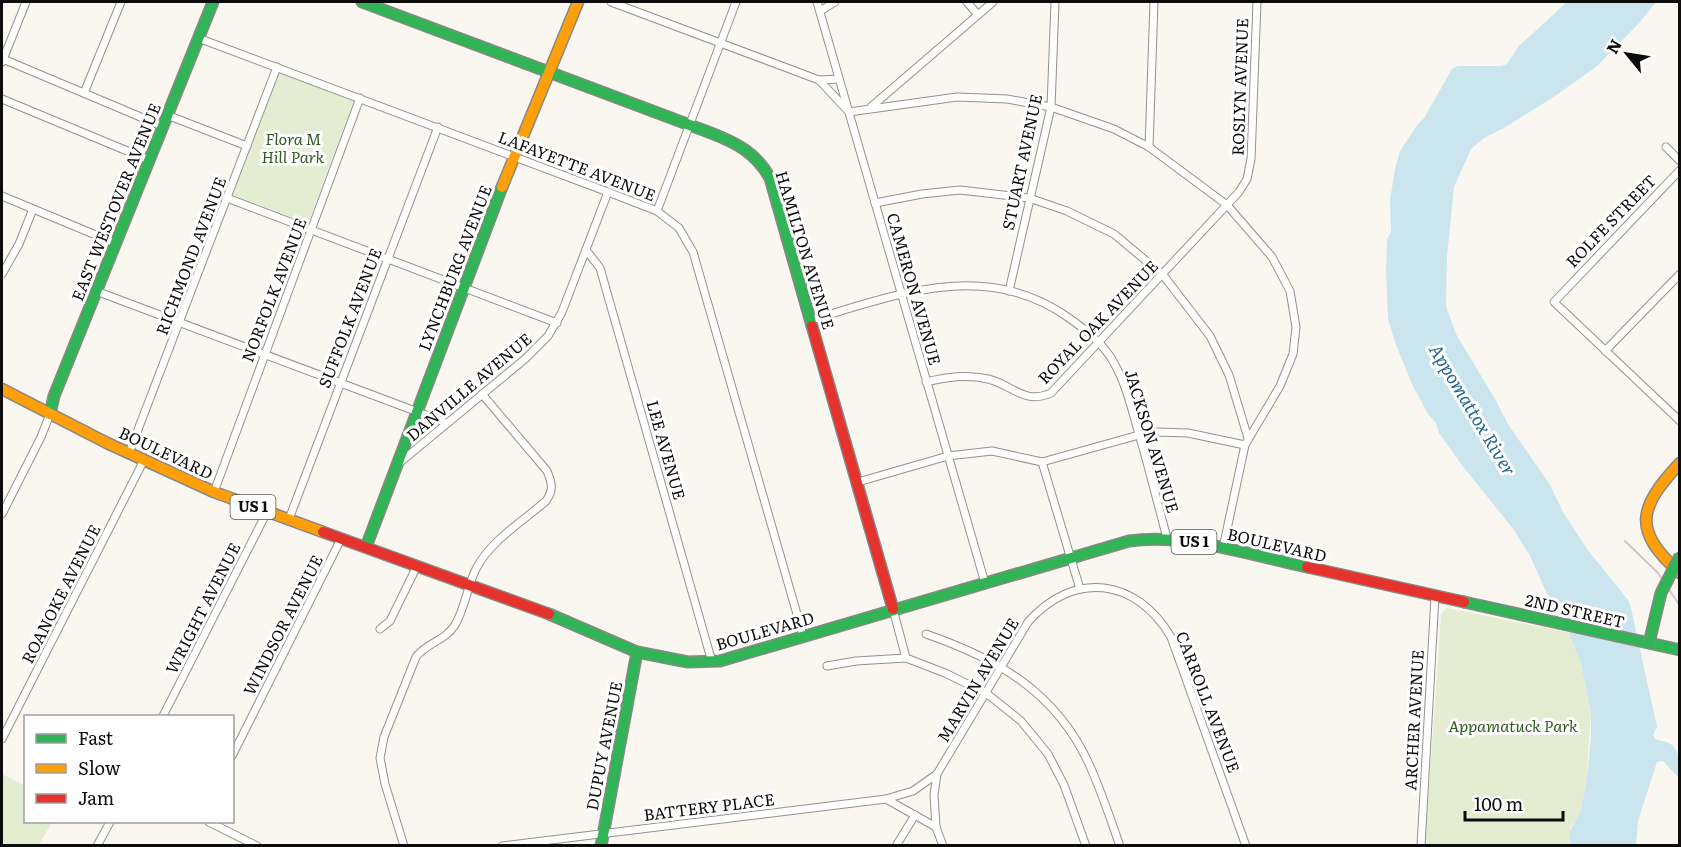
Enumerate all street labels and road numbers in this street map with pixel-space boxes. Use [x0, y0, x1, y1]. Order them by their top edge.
street label: ROSLYN AVENUE [1225, 18, 1253, 156]
street label: STUART AVENUE [995, 92, 1047, 232]
street label: EAST WESTOVER AVENUE [64, 99, 166, 304]
street label: LAFAYETTE AVENUE [495, 124, 660, 206]
street label: HAMILTON AVENUE [770, 167, 842, 332]
street label: ROLFE STREET [1560, 168, 1661, 272]
street label: RICHMOND AVENUE [149, 173, 231, 338]
street label: LYNCHBURG AVENUE [411, 181, 497, 354]
street label: CAMERON AVENUE [882, 210, 948, 368]
street label: NORFOLK AVENUE [234, 214, 312, 365]
street label: SUFFOLK AVENUE [311, 244, 387, 391]
street label: ROYAL OAK AVENUE [1032, 254, 1163, 389]
street label: DANVILLE AVENUE [400, 327, 536, 446]
street label: JACKSON AVENUE [1120, 366, 1186, 516]
street label: LEE AVENUE [641, 397, 693, 502]
street label: BOULEVARD [115, 420, 217, 484]
road number: US 1 [230, 495, 276, 519]
street label: ROANOKE AVENUE [15, 520, 106, 667]
street label: BOULEVARD [1225, 521, 1329, 567]
road number: US 1 [1172, 530, 1216, 554]
street label: WRIGHT AVENUE [159, 538, 246, 677]
street label: WINDSOR AVENUE [236, 550, 328, 699]
street label: 2ND STREET [1523, 587, 1627, 633]
street label: BOULEVARD [713, 605, 817, 656]
street label: MARVIN AVENUE [930, 613, 1024, 746]
street label: CARROLL AVENUE [1171, 628, 1247, 776]
street label: ARCHER AVENUE [1397, 649, 1429, 791]
street label: DUPUY AVENUE [579, 679, 627, 812]
street label: BATTERY PLACE [642, 786, 776, 826]

